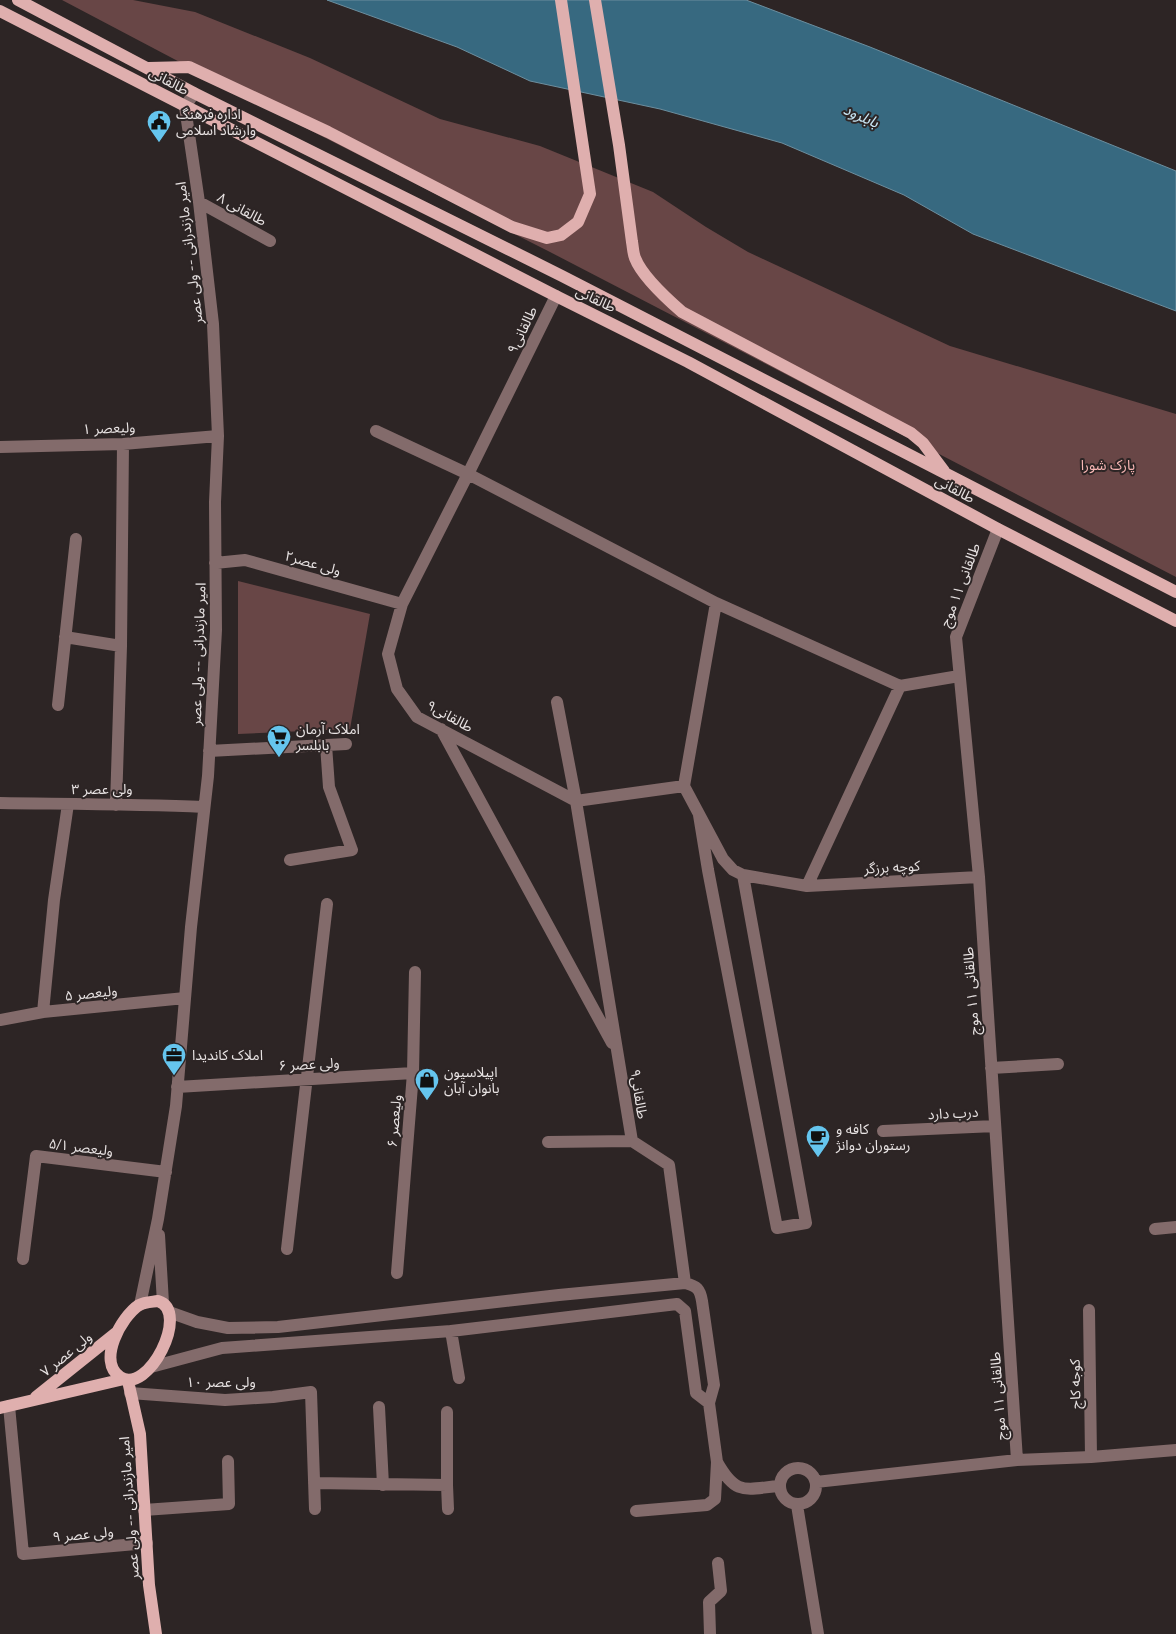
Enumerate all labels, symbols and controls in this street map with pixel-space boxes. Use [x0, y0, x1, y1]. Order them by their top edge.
street label: طالقانی [146, 63, 192, 100]
water label: بابلرود [840, 99, 883, 133]
place label: اداره فرهنگ وارشاد اسلامی [176, 105, 256, 140]
public building icon: اداره فرهنگ وارشاد اسلامی [146, 109, 172, 143]
street label: امیر مازندرانی -- ولی عصر [171, 181, 208, 326]
street label: طالقانی ۸ [214, 188, 270, 231]
street label: طالقانی [573, 282, 619, 317]
street label: طالقانی۹ [503, 303, 542, 357]
street label: ولیعصر ۱ [82, 418, 136, 439]
park label: پارک شورا [1081, 456, 1135, 475]
street label: طالقانی [932, 471, 978, 508]
street label: طالقانی ۱۱ موج [936, 541, 986, 630]
street label: ولی عصر۲ [283, 546, 343, 581]
street label: امیر مازندرانی -- ولی عصر [186, 582, 210, 727]
street label: طالقانی۹ [423, 696, 476, 737]
place label: املاک آرمان بابلسر [295, 720, 360, 755]
supermarket icon: املاک آرمان بابلسر [266, 724, 292, 758]
street label: ولی عصر ۳ [71, 780, 133, 799]
street label: کوچه برزگر [862, 857, 921, 879]
street label: طالقانی ۱۱ موج [959, 946, 985, 1036]
street label: ولیعصر ۵ [64, 981, 118, 1006]
office icon: املاک کاندیدا [161, 1042, 187, 1076]
place label: املاک کاندیدا [192, 1046, 263, 1065]
street label: ولی عصر ۶ [278, 1053, 340, 1076]
place label: اپیلاسیون بانوان آبان [444, 1063, 500, 1098]
shop icon: اپیلاسیون بانوان آبان [414, 1067, 440, 1101]
street label: طالقانی۹ [625, 1068, 652, 1120]
street label: ولیعصر ۶ [383, 1094, 406, 1148]
street label: درب دارد [927, 1103, 979, 1124]
place label: کافه و رستوران دوانژ [835, 1120, 910, 1155]
cafe icon: کافه و رستوران دوانژ [805, 1124, 831, 1158]
street label: ولیعصر ۵/۱ [48, 1134, 114, 1161]
street label: ولی عصر ۷ [37, 1328, 96, 1381]
street label: طالقانی ۱۱ موج [986, 1351, 1012, 1441]
street label: کوجه کاج [1066, 1359, 1086, 1409]
street label: ولی عصر ۱۰ [186, 1373, 256, 1392]
street label: امیر مازندرانی -- ولی عصر [115, 1436, 144, 1581]
street label: ولی عصر ۹ [52, 1522, 114, 1547]

